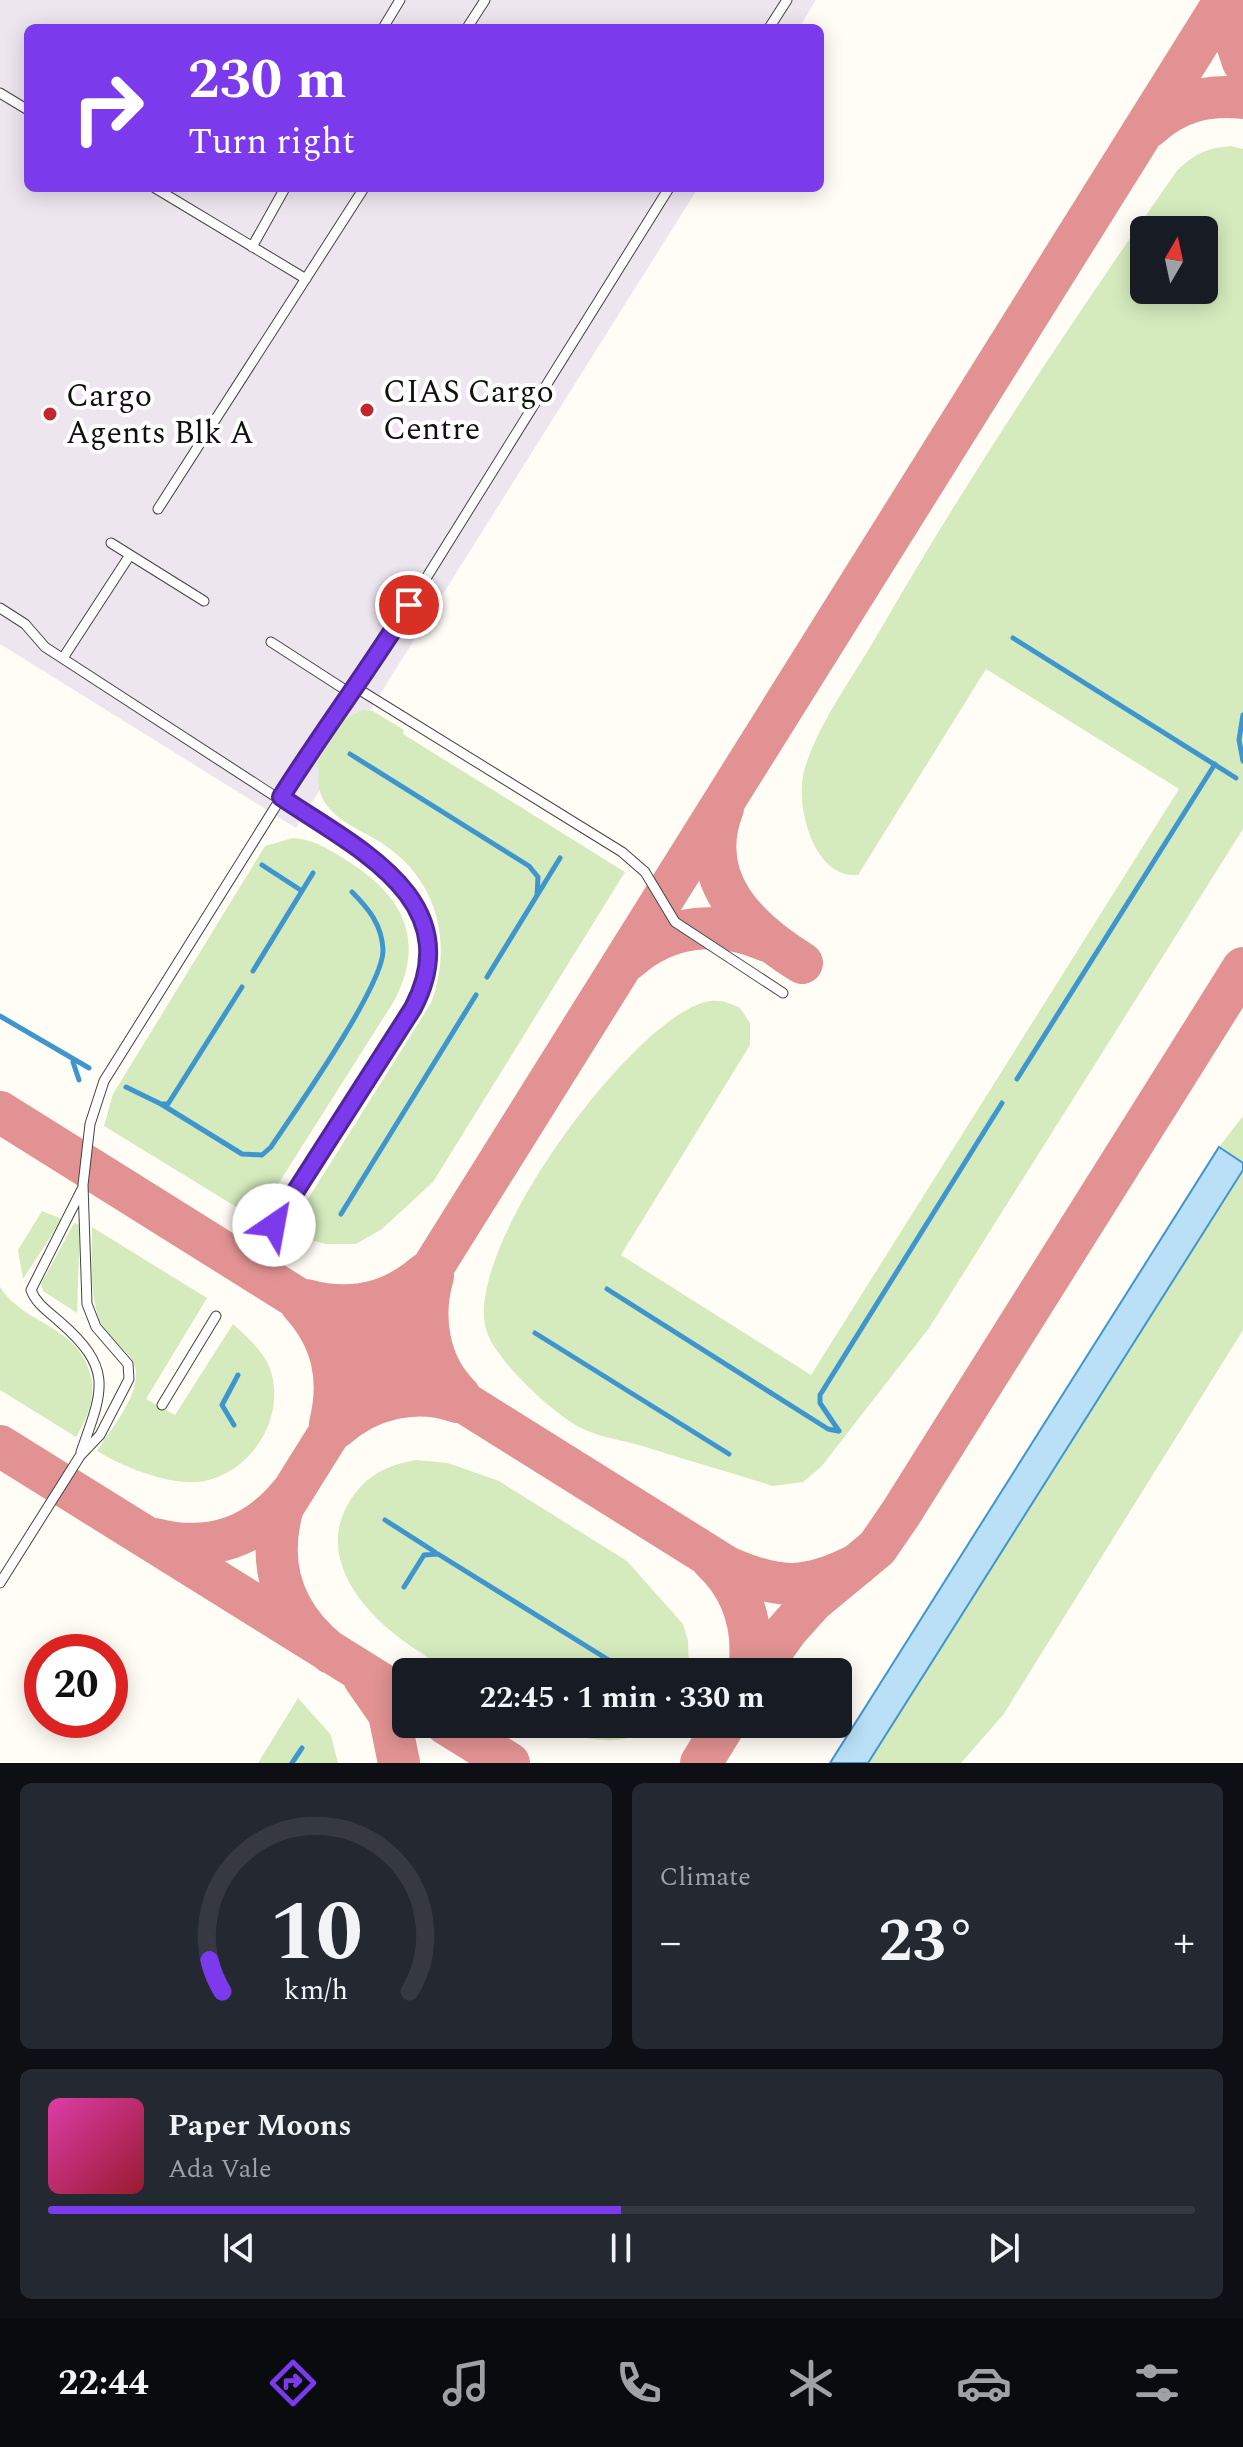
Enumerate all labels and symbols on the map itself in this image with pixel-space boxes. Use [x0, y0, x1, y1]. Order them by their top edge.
north arrow [1130, 216, 1218, 304]
place label: CIAS Cargo Centre [383, 368, 554, 454]
place label: Cargo Agents Blk A [66, 372, 254, 458]
marker: CIAS Cargo Centre [358, 401, 376, 419]
marker: Cargo Agents Blk A [41, 405, 59, 423]
pin [375, 571, 443, 639]
position arrow [232, 1183, 316, 1267]
speed limit sign: 20 [24, 1634, 128, 1738]

